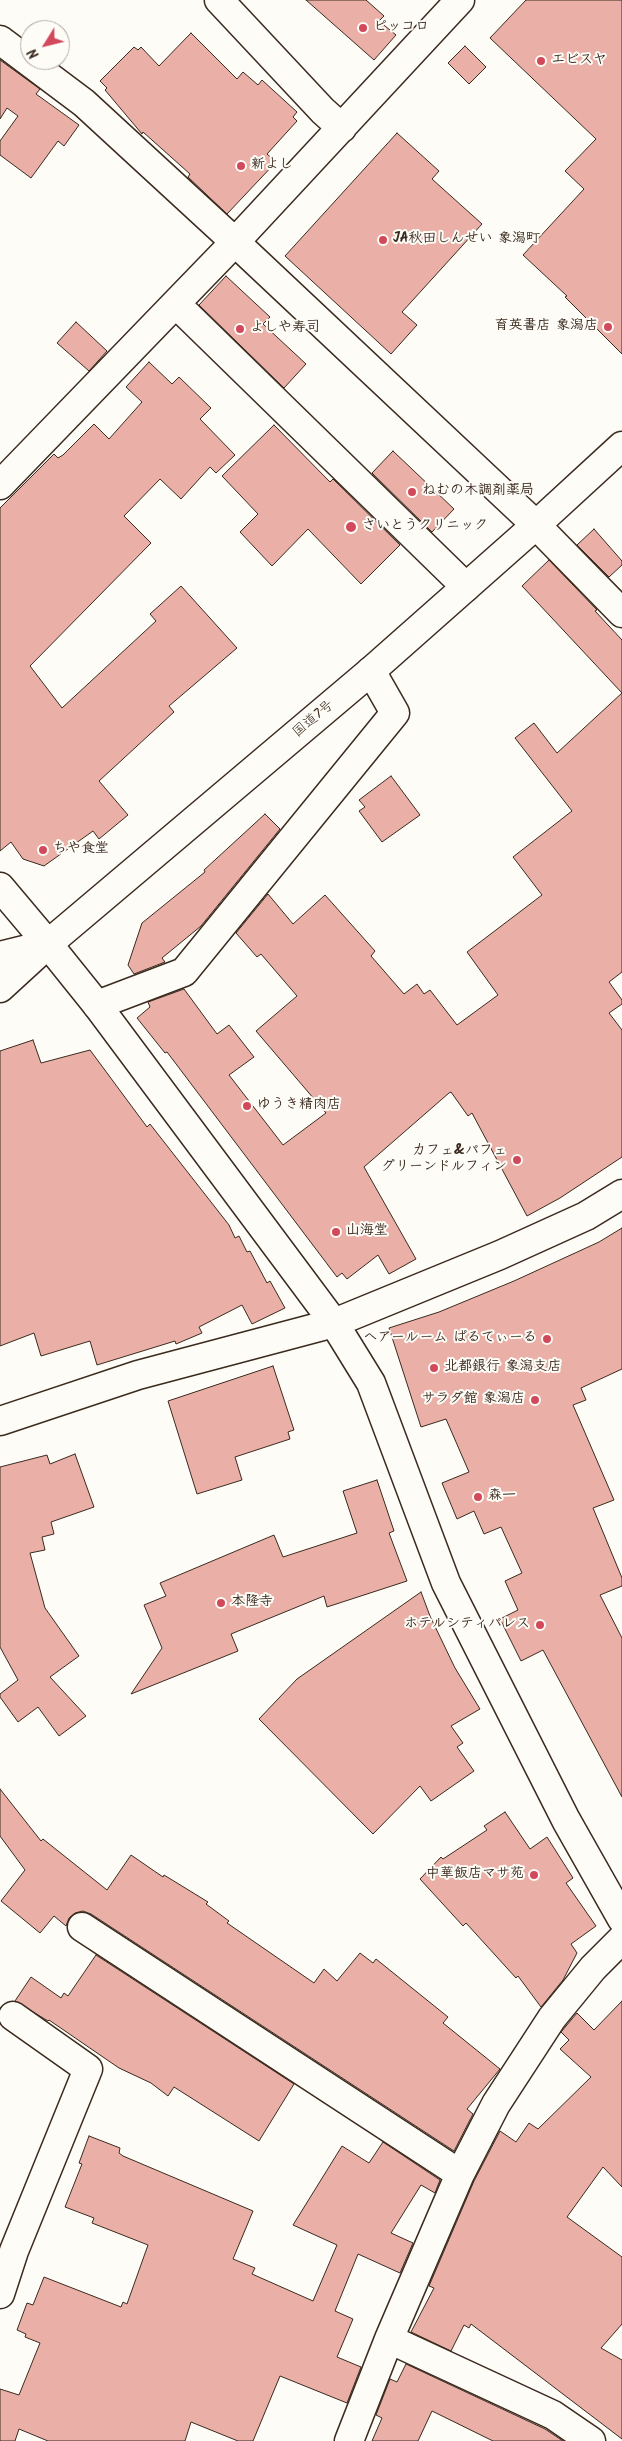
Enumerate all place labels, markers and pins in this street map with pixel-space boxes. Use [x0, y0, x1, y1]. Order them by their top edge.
place label: ピッコロ [373, 20, 429, 36]
marker: ピッコロ [357, 22, 369, 34]
place label: エビスヤ [551, 53, 607, 69]
marker: エビスヤ [535, 55, 547, 67]
place label: 新よし [251, 158, 293, 174]
marker: 新よし [235, 160, 247, 172]
place label: JA秋田しんせい 象潟町 [393, 232, 540, 248]
marker: JA秋田しんせい 象潟町 [377, 234, 389, 246]
place label: 育英書店 象潟店 [495, 319, 598, 335]
place label: よしや寿司 [250, 321, 320, 337]
marker: 育英書店 象潟店 [602, 321, 614, 333]
marker: よしや寿司 [234, 323, 246, 335]
place label: ねむの木調剤薬局 [422, 484, 534, 500]
marker: ねむの木調剤薬局 [406, 486, 418, 498]
place label: さいとうクリニック [362, 519, 488, 535]
marker: さいとうクリニック [344, 520, 358, 534]
place label: ちや食堂 [53, 842, 109, 858]
marker: ちや食堂 [37, 844, 49, 856]
place label: ゆうき精肉店 [257, 1098, 341, 1114]
marker: ゆうき精肉店 [241, 1100, 253, 1112]
place label: カフェ&パフェ グリーンドルフィン [381, 1144, 507, 1176]
marker: カフェ&パフェ グリーンドルフィン [511, 1154, 523, 1166]
place label: 山海堂 [346, 1224, 388, 1240]
marker: 山海堂 [330, 1226, 342, 1238]
place label: ヘアールーム ぱるてぃーる [364, 1331, 537, 1347]
marker: ヘアールーム ぱるてぃーる [541, 1333, 553, 1345]
place label: 北都銀行 象潟支店 [444, 1360, 561, 1376]
marker: 北都銀行 象潟支店 [428, 1362, 440, 1374]
place label: サラダ館 象潟店 [422, 1392, 525, 1408]
marker: サラダ館 象潟店 [529, 1394, 541, 1406]
place label: 森一 [488, 1489, 516, 1505]
marker: 森一 [472, 1491, 484, 1503]
place label: 本隆寺 [231, 1595, 273, 1611]
marker: 本隆寺 [215, 1597, 227, 1609]
place label: ホテルシティパレス [404, 1617, 530, 1633]
marker: ホテルシティパレス [534, 1619, 546, 1631]
place label: 中華飯店マサ苑 [426, 1867, 524, 1883]
marker: 中華飯店マサ苑 [528, 1869, 540, 1881]

